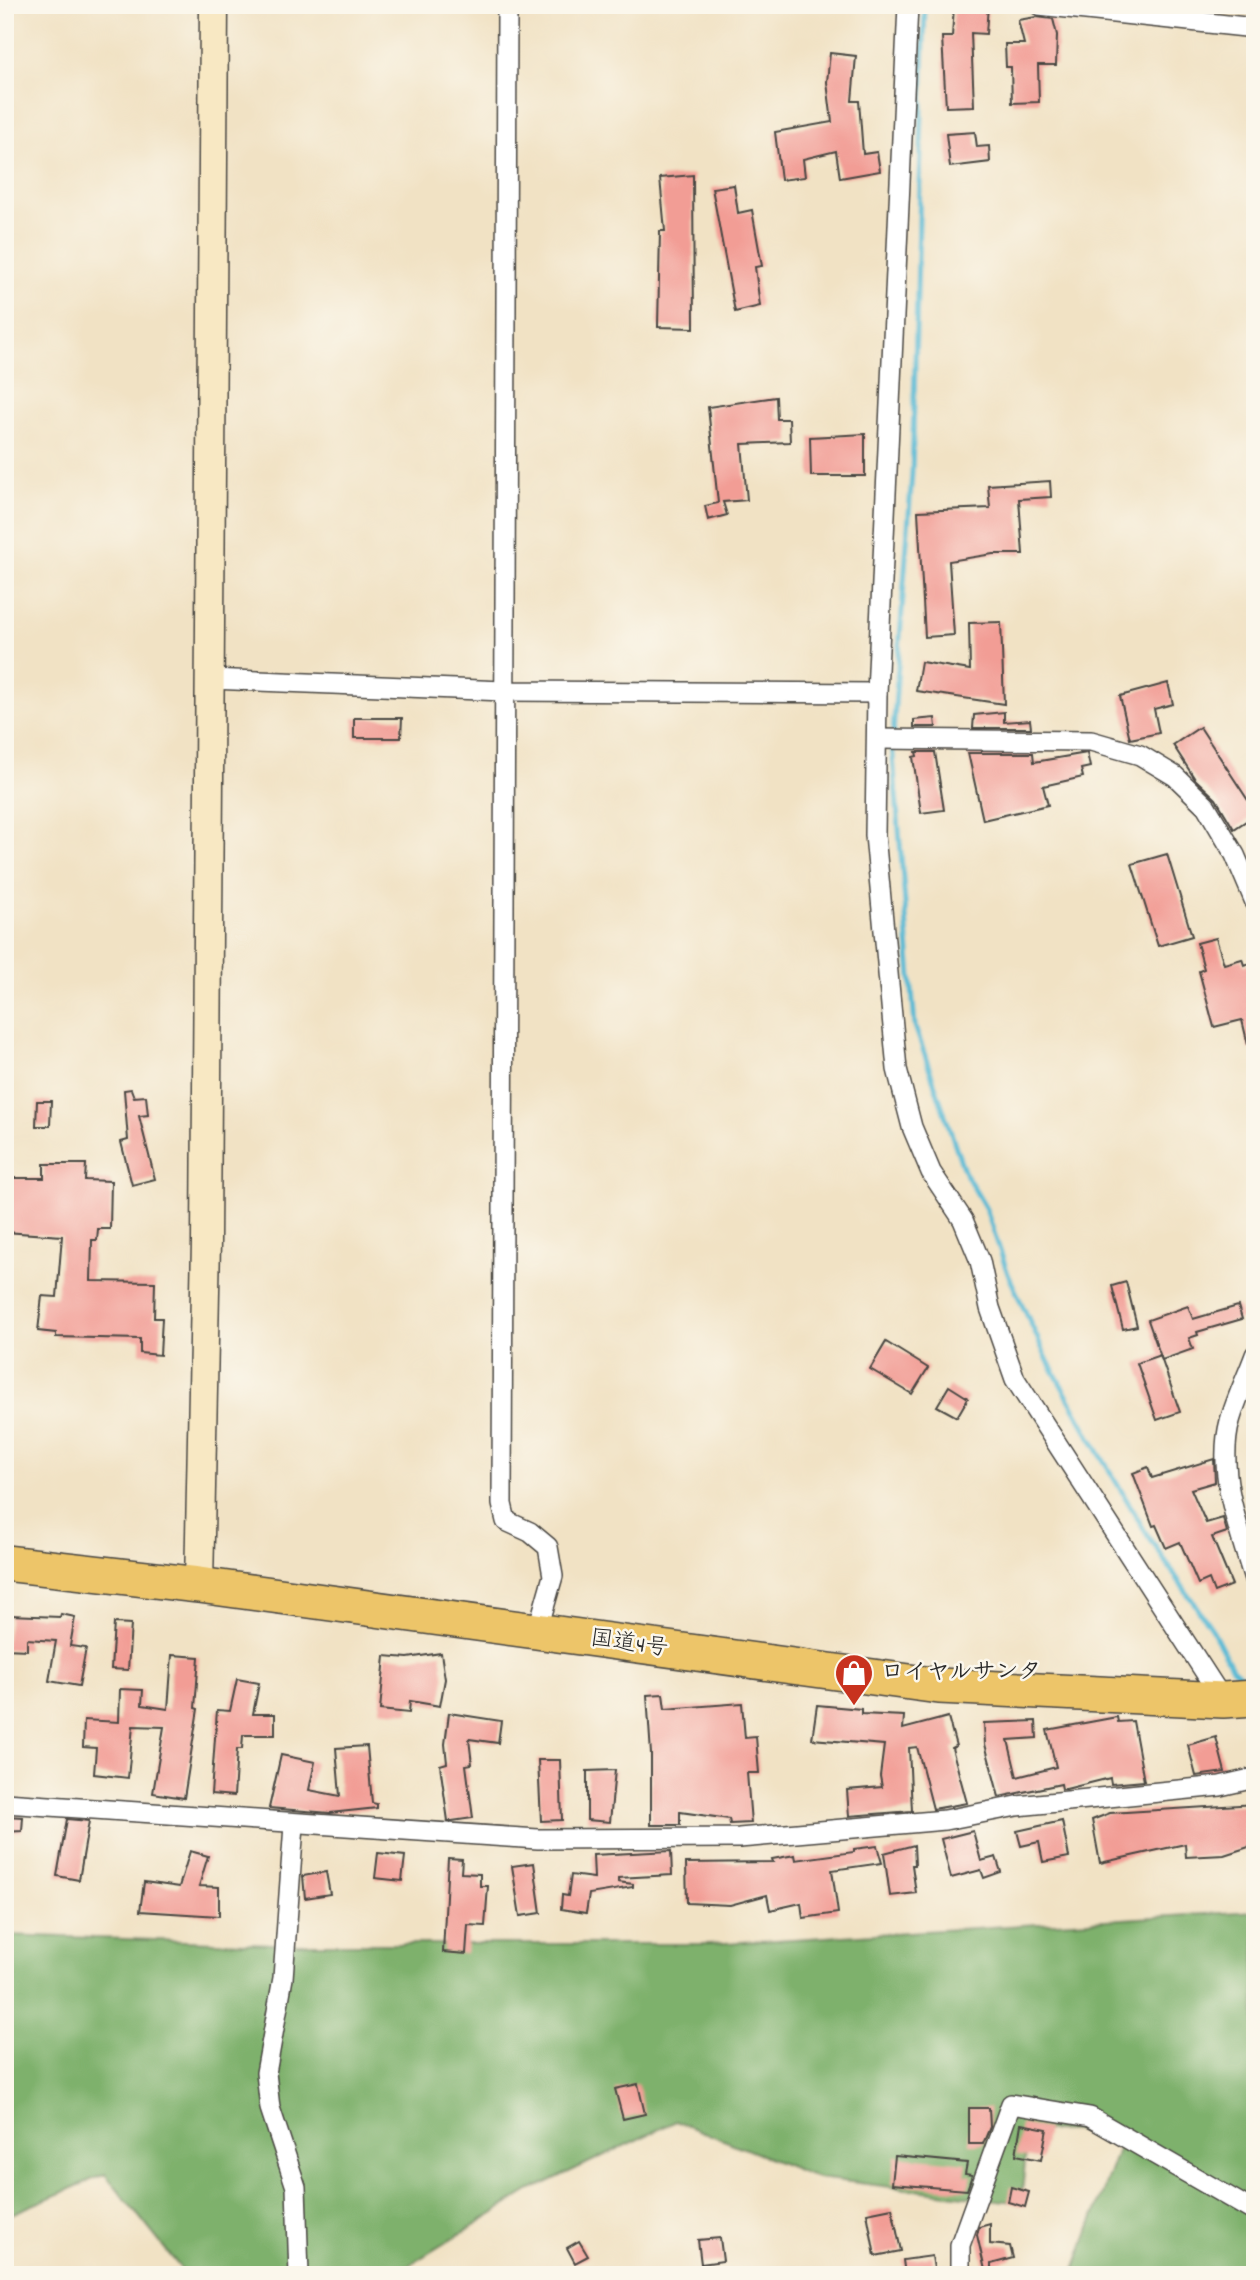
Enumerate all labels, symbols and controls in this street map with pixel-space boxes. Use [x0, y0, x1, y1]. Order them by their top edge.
street label: 国道4号 [588, 1623, 670, 1667]
shop icon: ロイヤルサンタ [833, 1652, 875, 1707]
place label: ロイヤルサンタ [881, 1657, 1042, 1690]

